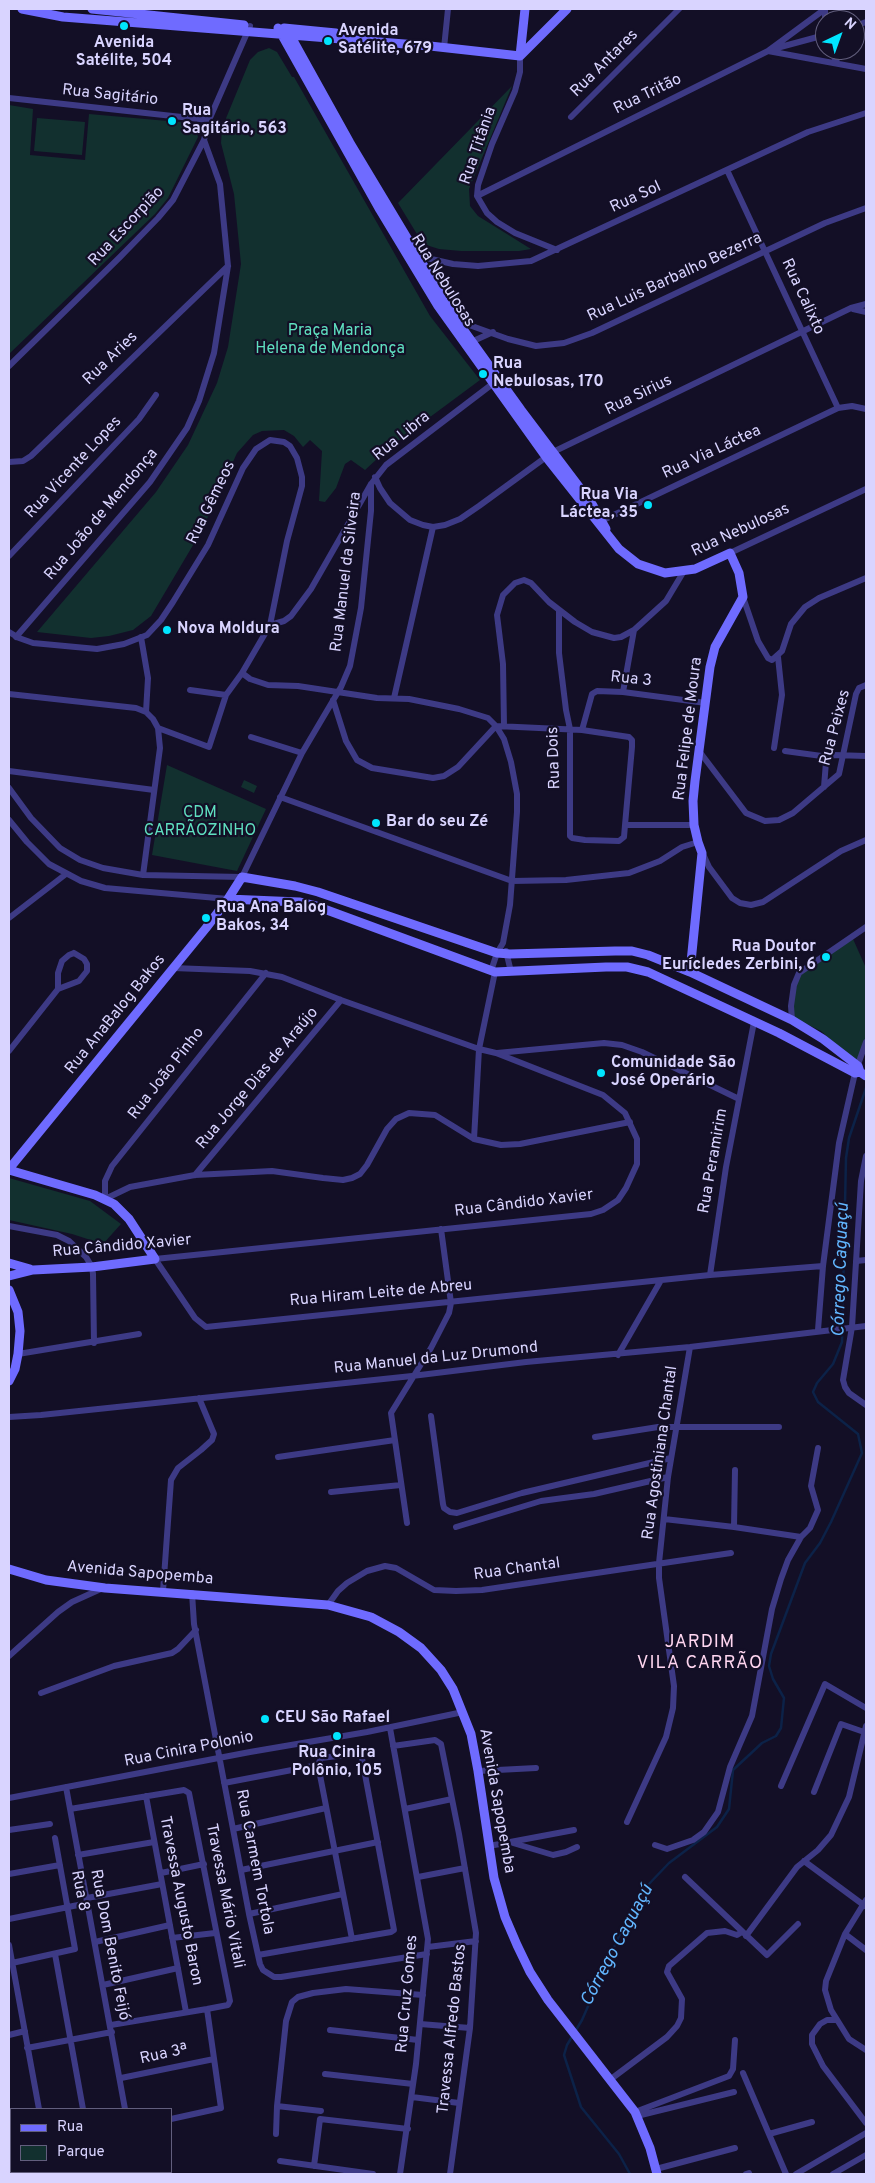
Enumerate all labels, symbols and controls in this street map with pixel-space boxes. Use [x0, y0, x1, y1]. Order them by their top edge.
north arrow [815, 10, 865, 60]
text: N [840, 15, 859, 34]
marker: Avenida Satélite, 504 [118, 20, 130, 32]
place label: Avenida Satélite, 679 [338, 22, 432, 60]
street label: Rua Antares [567, 26, 643, 102]
place label: Avenida Satélite, 504 [76, 34, 172, 72]
marker: Avenida Satélite, 679 [322, 35, 334, 47]
street label: Rua Tritão [611, 70, 685, 120]
street label: Rua Sagitário [61, 81, 159, 111]
place label: Rua Sagitário, 563 [182, 102, 287, 140]
street label: Rua Titânia [457, 105, 501, 187]
marker: Rua Sagitário, 563 [166, 115, 178, 127]
street label: Rua Sol [607, 178, 665, 218]
street label: Rua Escorpião [85, 183, 169, 271]
street label: Rua Luis Barbalho Bezerra [585, 229, 765, 327]
street label: Rua Nebulosas [406, 231, 478, 331]
street label: Rua Calixto [776, 256, 828, 338]
park label: Praça Maria Helena de Mendonça [255, 322, 405, 360]
street label: Rua Aries [80, 328, 142, 390]
place label: Rua Nebulosas, 170 [493, 355, 604, 393]
marker: Rua Nebulosas, 170 [477, 368, 489, 380]
street label: Rua Sirius [602, 372, 676, 420]
street label: Rua Libra [370, 408, 434, 466]
street label: Rua Vicente Lopes [22, 413, 126, 523]
street label: Rua Via Láctea [660, 422, 764, 484]
street label: Rua João de Mendonça [41, 445, 163, 585]
street label: Rua Gêmeos [184, 458, 240, 548]
place label: Rua Via Láctea, 35 [560, 486, 638, 524]
street label: Rua Manuel da Silveira [328, 491, 366, 653]
marker: Rua Via Láctea, 35 [642, 499, 654, 511]
street label: Rua Nebulosas [689, 500, 793, 562]
place label: Nova Moldura [177, 620, 280, 640]
marker: Nova Moldura [161, 624, 173, 636]
street label: Rua Felipe de Moura [671, 656, 707, 802]
street label: Rua 3 [609, 668, 653, 692]
street label: Rua Peixes [817, 688, 855, 768]
street label: Rua Dois [544, 726, 566, 790]
park label: CDM CARRÃOZINHO [144, 804, 256, 842]
place label: Bar do seu Zé [386, 813, 488, 833]
marker: Bar do seu Zé [370, 817, 382, 829]
place label: Rua Ana Balog Bakos, 34 [216, 899, 326, 937]
marker: Rua Ana Balog Bakos, 34 [200, 912, 212, 924]
place label: Rua Doutor Eurícledes Zerbini, 6 [662, 938, 816, 976]
street label: Rua AnaBalog Bakos [62, 951, 170, 1079]
marker: Rua Doutor Eurícledes Zerbini, 6 [820, 951, 832, 963]
street label: Rua Jorge Dias de Araújo [193, 1004, 323, 1154]
street label: Rua João Pinho [125, 1024, 209, 1124]
place label: Comunidade São José Operário [611, 1054, 736, 1092]
marker: Comunidade São José Operário [595, 1067, 607, 1079]
street label: Rua Peramirim [695, 1107, 733, 1215]
street label: Rua Cândido Xavier [454, 1186, 594, 1222]
water label: Córrego Caguaçú [829, 1203, 855, 1337]
street label: Rua Cândido Xavier [52, 1231, 192, 1263]
street label: Rua Hiram Leite de Abreu [289, 1276, 473, 1312]
street label: Rua Manuel da Luz Drumond [333, 1339, 539, 1379]
street label: Rua Agostiniana Chantal [639, 1365, 683, 1541]
street label: Rua Chantal [473, 1554, 561, 1586]
street label: Avenida Sapopemba [66, 1558, 214, 1590]
district label: JARDIM VILA CARRÃO [635, 1632, 765, 1675]
place label: CEU São Rafael [275, 1709, 390, 1729]
marker: CEU São Rafael [259, 1713, 271, 1725]
street label: Avenida Sapopemba [474, 1727, 518, 1875]
street label: Rua Cinira Polonio [123, 1728, 255, 1772]
marker: Rua Cinira Polônio, 105 [331, 1730, 343, 1742]
place label: Rua Cinira Polônio, 105 [292, 1744, 382, 1782]
street label: Rua Carmem Tortola [231, 1788, 277, 1936]
street label: Travessa Augusto Baron [154, 1815, 206, 1987]
street label: Travessa Mário Vitali [201, 1822, 247, 1970]
street label: Rua Dom Benito Feijó [85, 1868, 133, 2022]
street label: Rua 8 [66, 1869, 92, 1913]
water label: Córrego Caguaçú [577, 1882, 659, 2010]
street label: Rua Cruz Gomes [393, 1934, 423, 2054]
street label: Travessa Alfredo Bastos [435, 1943, 471, 2115]
street label: Rua 3ª [138, 2041, 190, 2069]
legend [10, 2108, 172, 2173]
text: Rua [57, 2118, 83, 2137]
text: Parque [57, 2143, 105, 2162]

